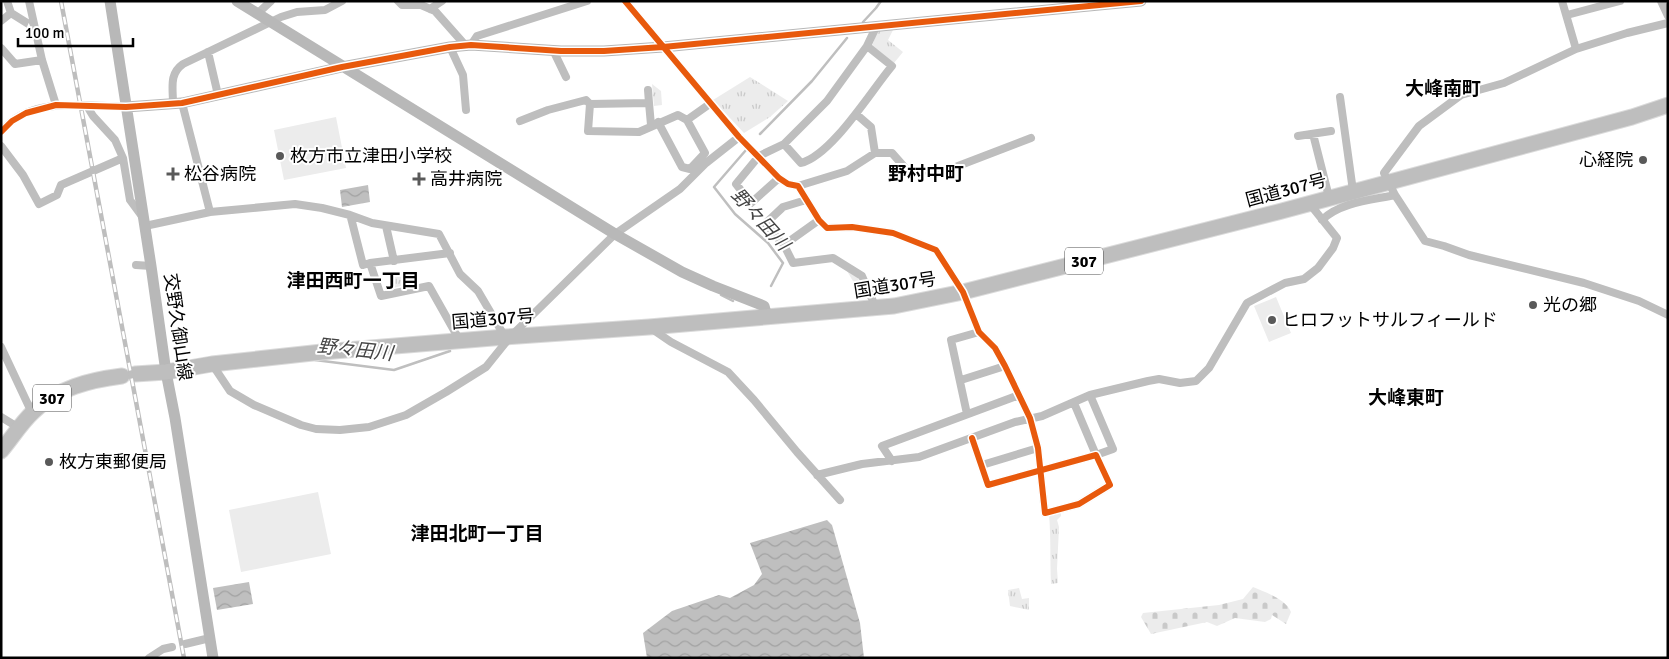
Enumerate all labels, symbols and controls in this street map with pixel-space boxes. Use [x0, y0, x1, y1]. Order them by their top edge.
scale bar [18, 15, 132, 47]
text: 100 m [25, 24, 65, 42]
district label: 大峰南町 [1405, 77, 1481, 101]
place label: 枚方市立津田小学校 [290, 145, 452, 167]
place label: 心経院 [1579, 149, 1633, 171]
marker: 枚方市立津田小学校 [274, 150, 286, 162]
marker: 心経院 [1637, 154, 1649, 166]
district label: 野村中町 [888, 162, 964, 186]
place label: 松谷病院 [184, 163, 256, 185]
marker: 松谷病院 [166, 167, 180, 181]
place label: 高井病院 [430, 168, 502, 190]
street label: 国道307号 [1243, 169, 1329, 211]
marker: 高井病院 [412, 172, 426, 186]
water label: 野々田川 [726, 183, 796, 257]
road number: 307 [1065, 248, 1103, 274]
street label: 国道307号 [852, 268, 938, 302]
district label: 津田西町一丁目 [286, 269, 420, 293]
street label: 交野久御山線 [160, 272, 196, 382]
place label: 光の郷 [1543, 294, 1597, 316]
marker: 光の郷 [1527, 299, 1539, 311]
street label: 国道307号 [451, 304, 535, 334]
place label: ヒロフットサルフィールド [1282, 309, 1498, 331]
marker: ヒロフットサルフィールド [1266, 314, 1278, 326]
water label: 野々田川 [316, 334, 396, 366]
road number: 307 [33, 384, 71, 412]
district label: 大峰東町 [1368, 386, 1444, 410]
place label: 枚方東郵便局 [59, 451, 167, 473]
marker: 枚方東郵便局 [43, 456, 55, 468]
district label: 津田北町一丁目 [410, 522, 544, 546]

